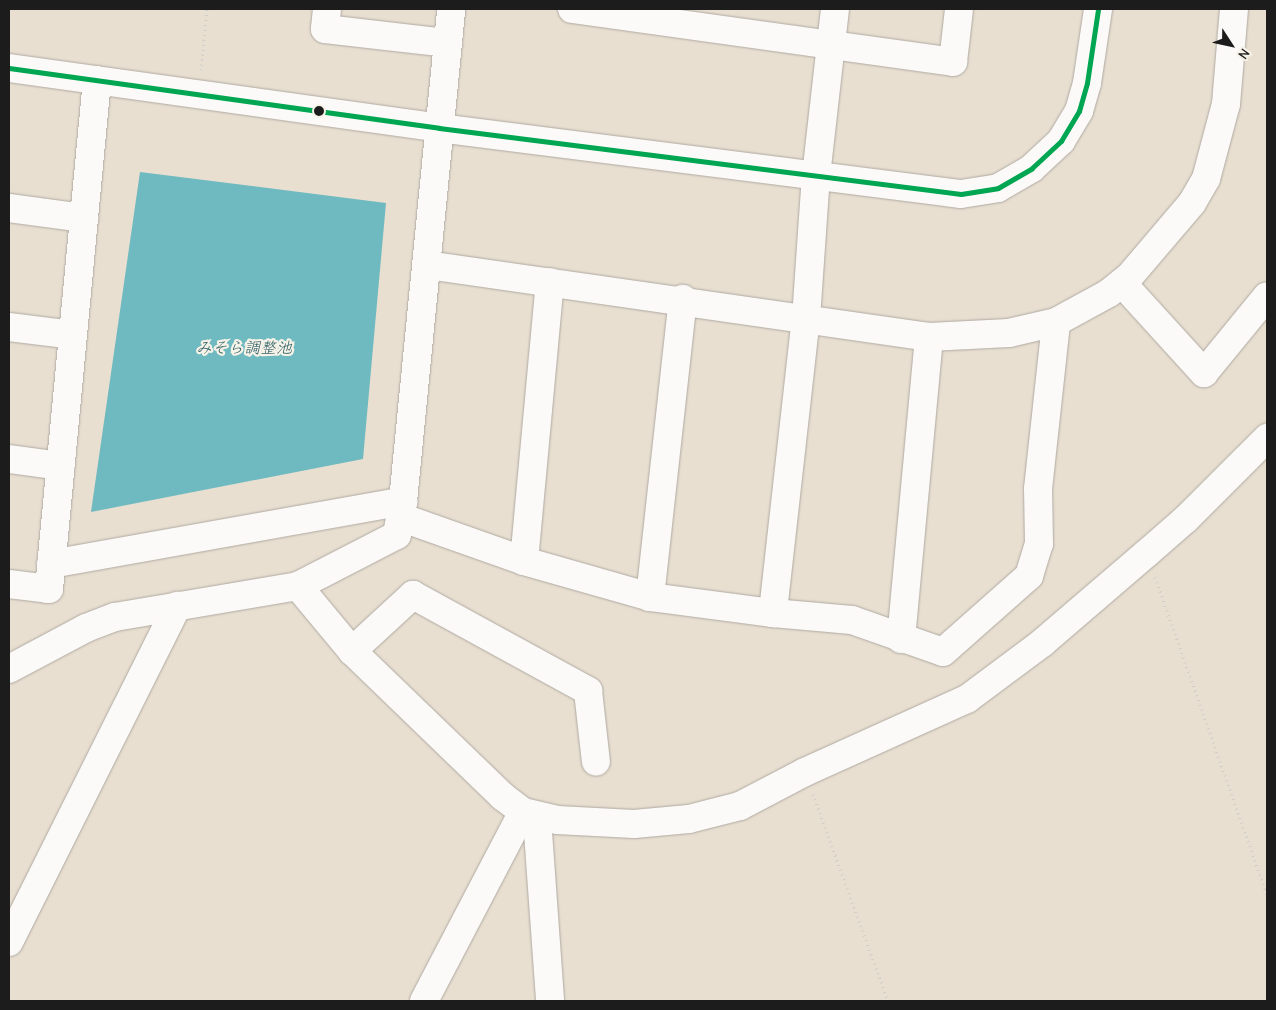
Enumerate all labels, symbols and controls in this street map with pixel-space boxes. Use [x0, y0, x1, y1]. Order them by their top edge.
north arrow [1206, 20, 1256, 70]
text: N [1234, 45, 1253, 63]
unlabelled marker [314, 106, 324, 116]
water label: みそら調整池 [196, 338, 292, 358]

